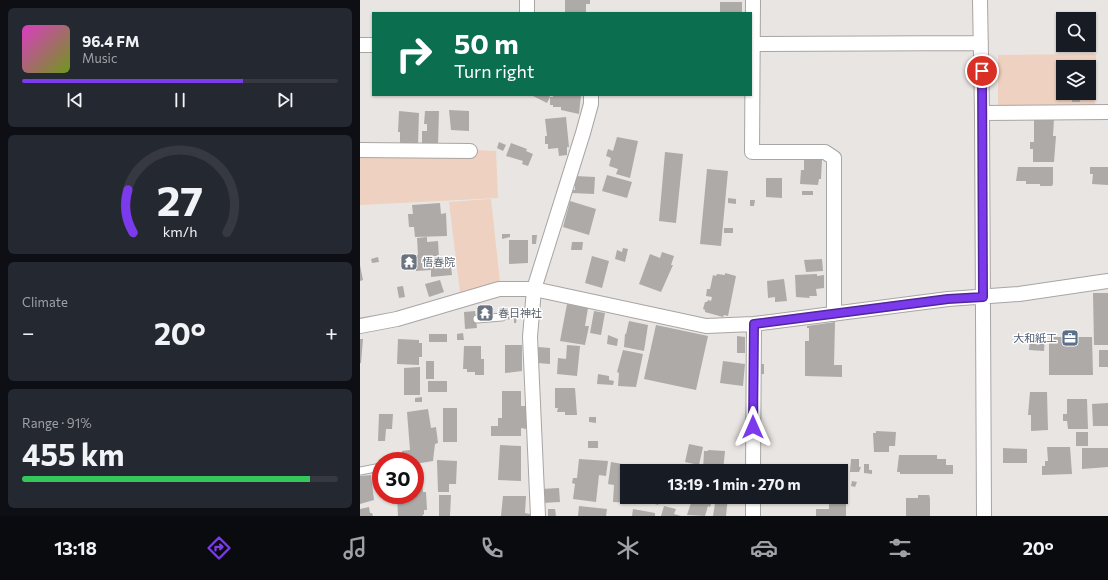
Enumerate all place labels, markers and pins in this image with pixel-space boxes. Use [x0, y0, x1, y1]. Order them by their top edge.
pin [965, 54, 999, 88]
temple icon: 悟春院 [399, 252, 419, 272]
place label: 悟春院 [422, 255, 455, 268]
temple icon: 春日神社 [475, 303, 495, 323]
place label: 春日神社 [498, 306, 542, 319]
office icon: 大和紙工 [1060, 328, 1080, 348]
place label: 大和紙工 [1013, 331, 1057, 344]

